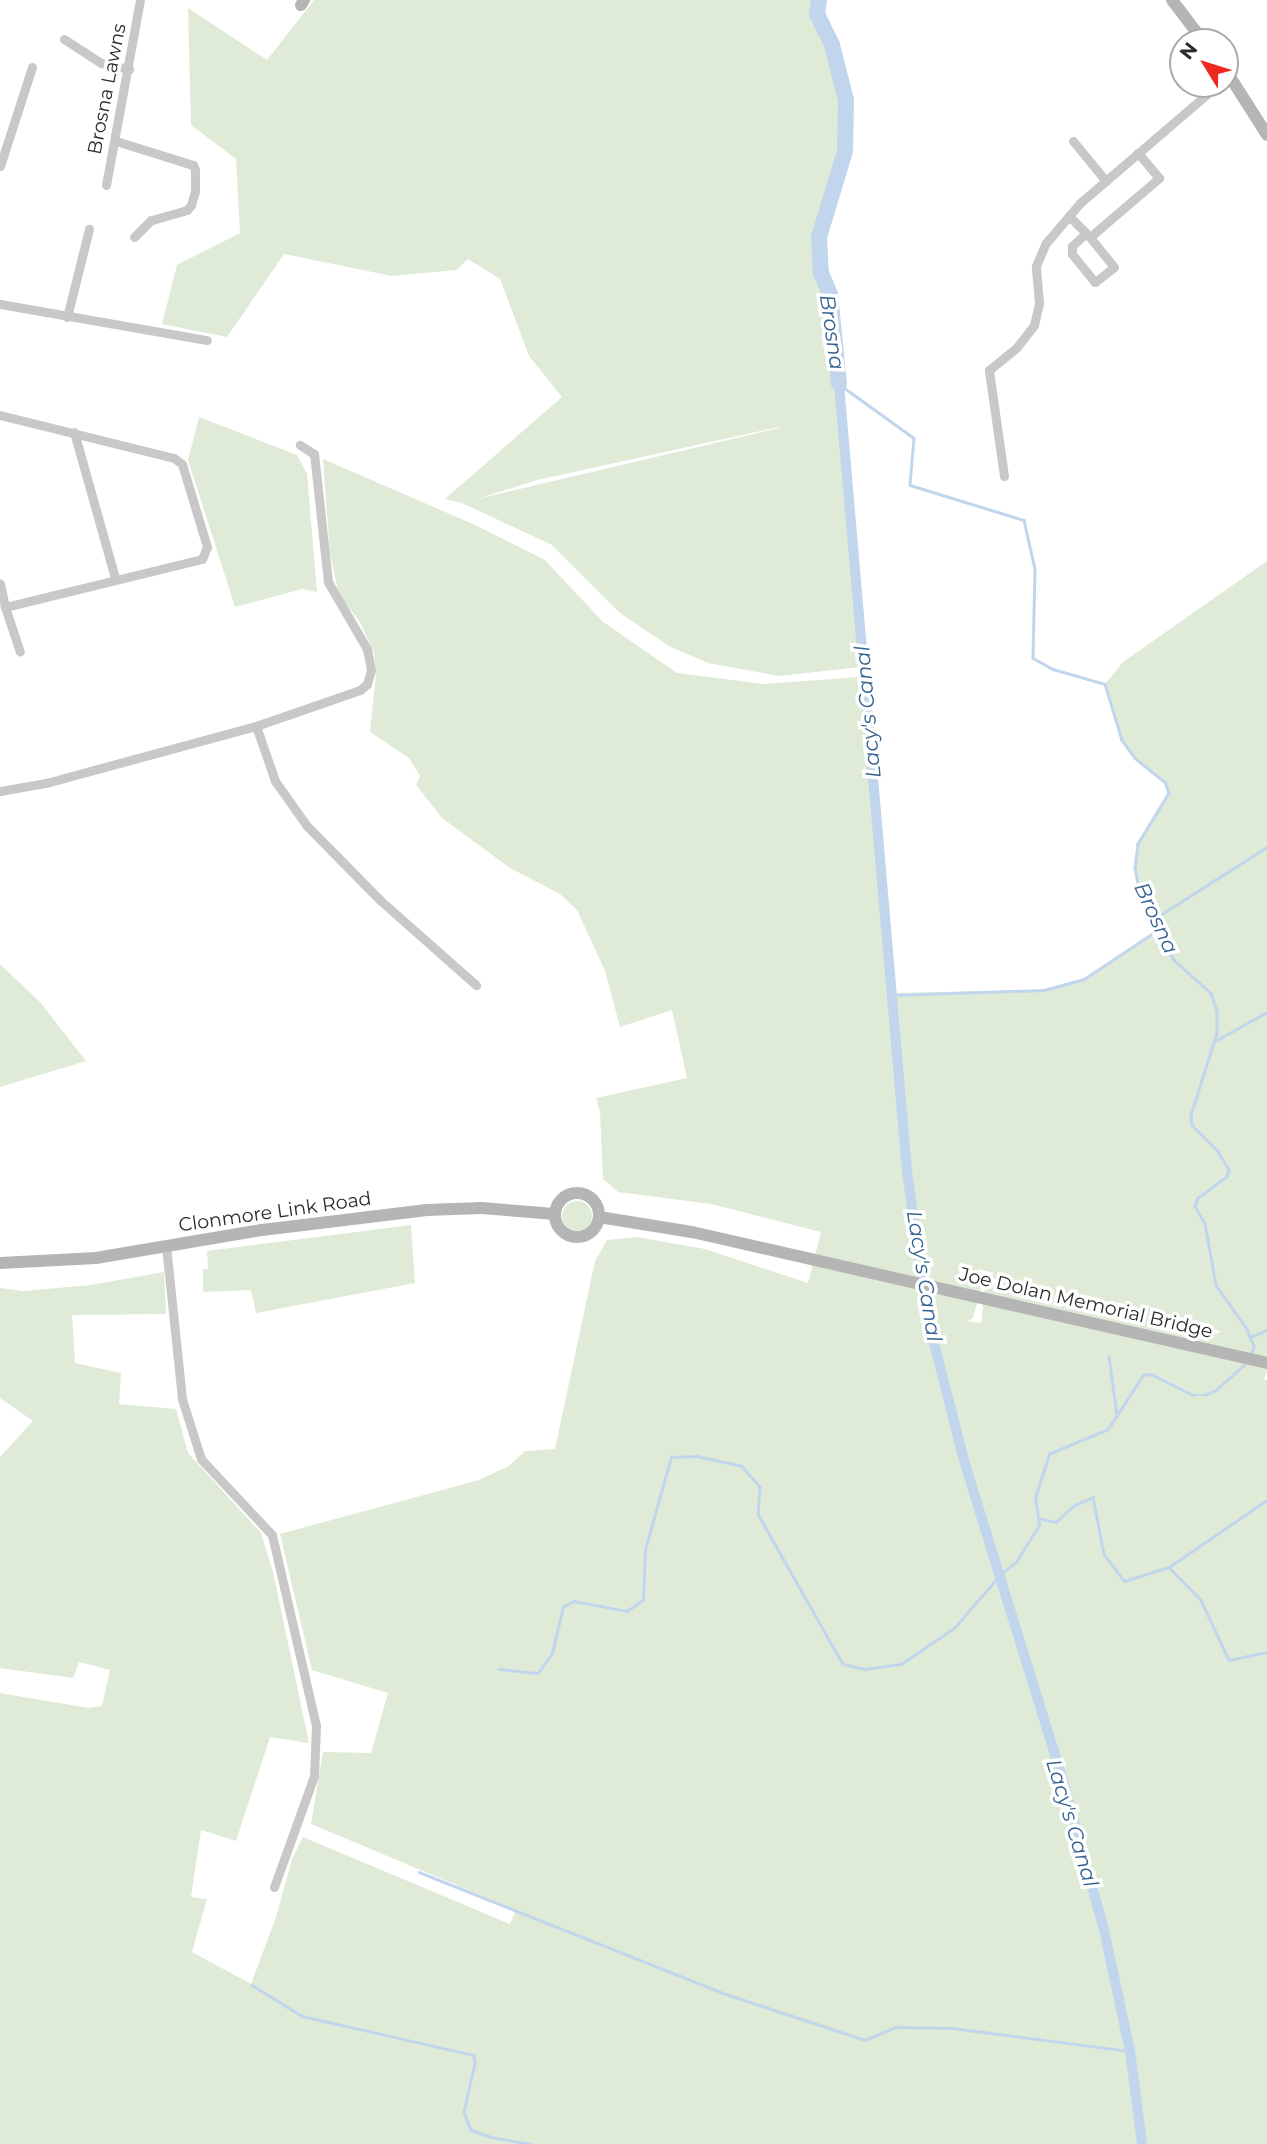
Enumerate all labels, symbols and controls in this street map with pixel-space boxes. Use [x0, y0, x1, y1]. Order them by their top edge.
street label: Brosna Lawns [83, 22, 131, 156]
north arrow [1169, 28, 1239, 98]
text: N [1175, 38, 1202, 64]
water label: Brosna [814, 293, 850, 371]
water label: Lacy's Canal [850, 645, 886, 779]
water label: Brosna [1129, 878, 1183, 958]
street label: Clonmore Link Road [177, 1187, 373, 1237]
water label: Lacy's Canal [901, 1209, 947, 1343]
street label: Joe Dolan Memorial Bridge [957, 1263, 1215, 1343]
water label: Lacy's Canal [1041, 1756, 1103, 1890]

